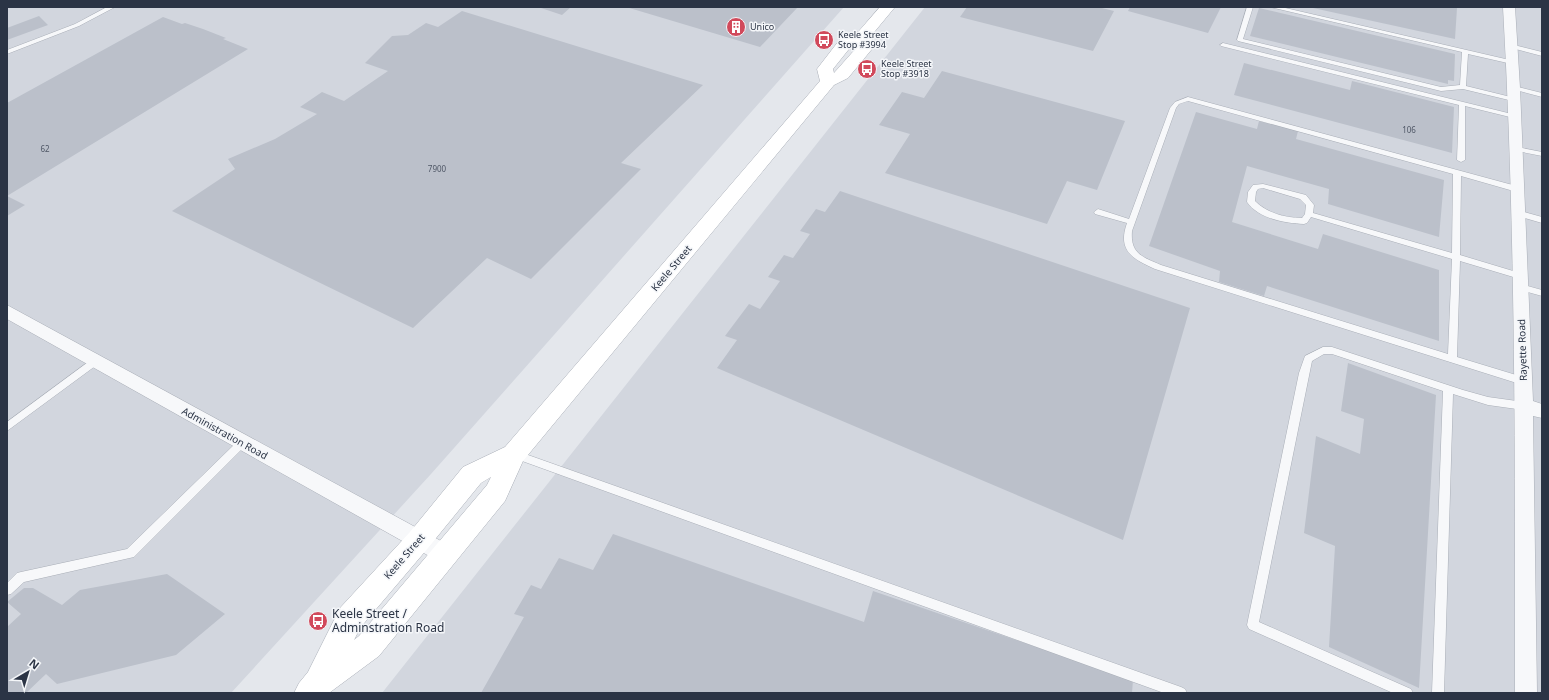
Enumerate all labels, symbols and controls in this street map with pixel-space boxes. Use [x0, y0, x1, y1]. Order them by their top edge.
building icon: Unico [725, 16, 747, 38]
place label: Unico [750, 20, 774, 33]
place label: Keele Street Stop #3994 [838, 28, 889, 51]
bus stop icon: Keele Street Stop #3994 [813, 29, 835, 51]
place label: Keele Street Stop #3918 [881, 57, 932, 80]
bus stop icon: Keele Street Stop #3918 [856, 58, 878, 80]
house number: 106 [1402, 124, 1416, 135]
house number: 62 [40, 143, 50, 154]
house number: 7900 [428, 163, 447, 174]
street label: Keele Street [648, 242, 695, 294]
street label: Rayette Road [1514, 319, 1530, 381]
street label: Administration Road [180, 404, 270, 462]
street label: Keele Street [380, 530, 428, 582]
place label: Keele Street / Adminstration Road [332, 605, 444, 636]
bus stop icon: Keele Street / Adminstration Road [307, 610, 329, 632]
north arrow [8, 652, 48, 692]
text: N [26, 655, 43, 672]

